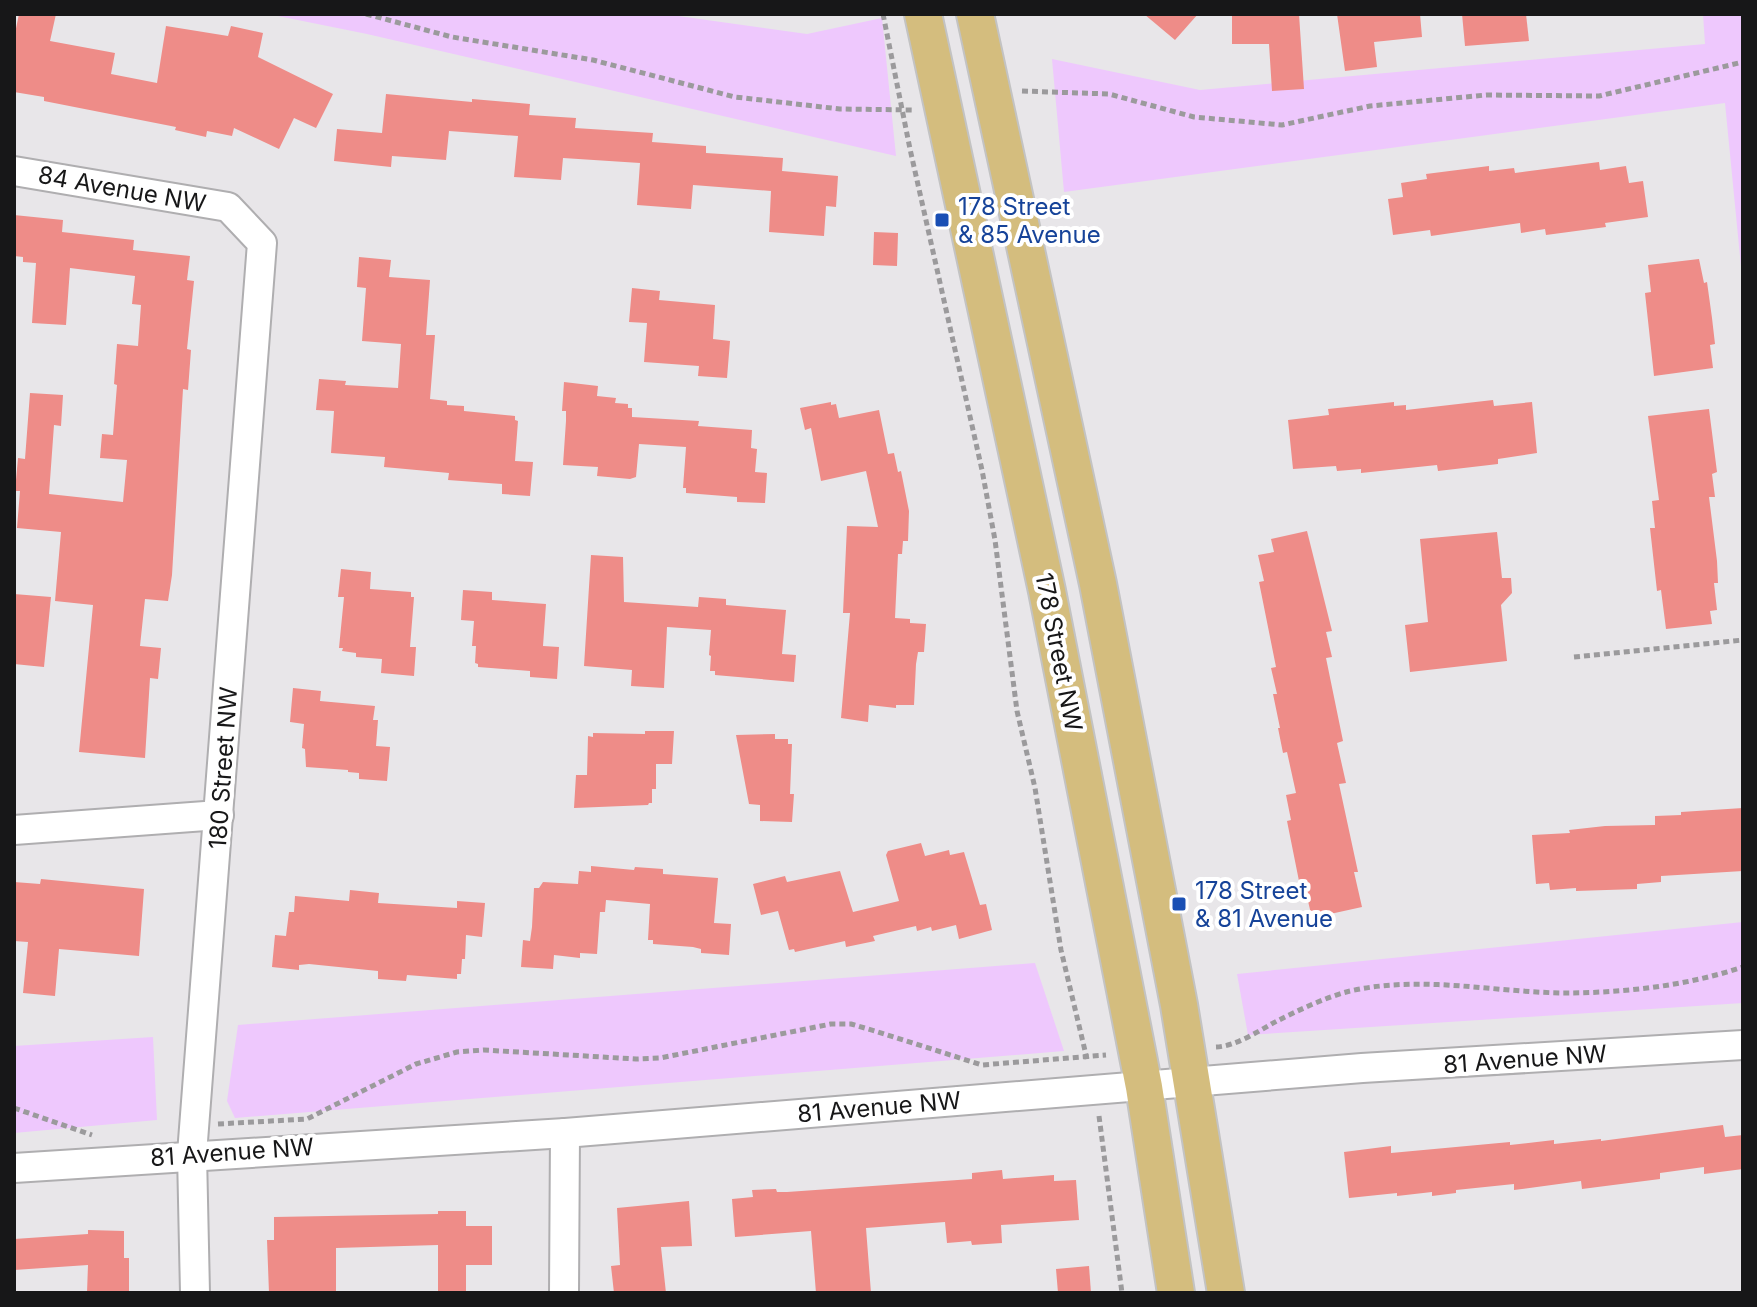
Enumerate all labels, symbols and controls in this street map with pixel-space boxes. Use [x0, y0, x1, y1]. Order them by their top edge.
street label: 84 Avenue NW [36, 160, 209, 218]
place label: 178 Street & 85 Avenue [958, 192, 1101, 249]
marker: 178 Street & 85 Avenue [933, 211, 951, 229]
street label: 178 Street NW [1029, 570, 1089, 734]
street label: 180 Street NW [203, 685, 243, 850]
place label: 178 Street & 81 Avenue [1195, 876, 1333, 933]
marker: 178 Street & 81 Avenue [1170, 895, 1188, 913]
street label: 81 Avenue NW [1442, 1039, 1608, 1079]
street label: 81 Avenue NW [796, 1085, 962, 1129]
street label: 81 Avenue NW [149, 1132, 315, 1172]

